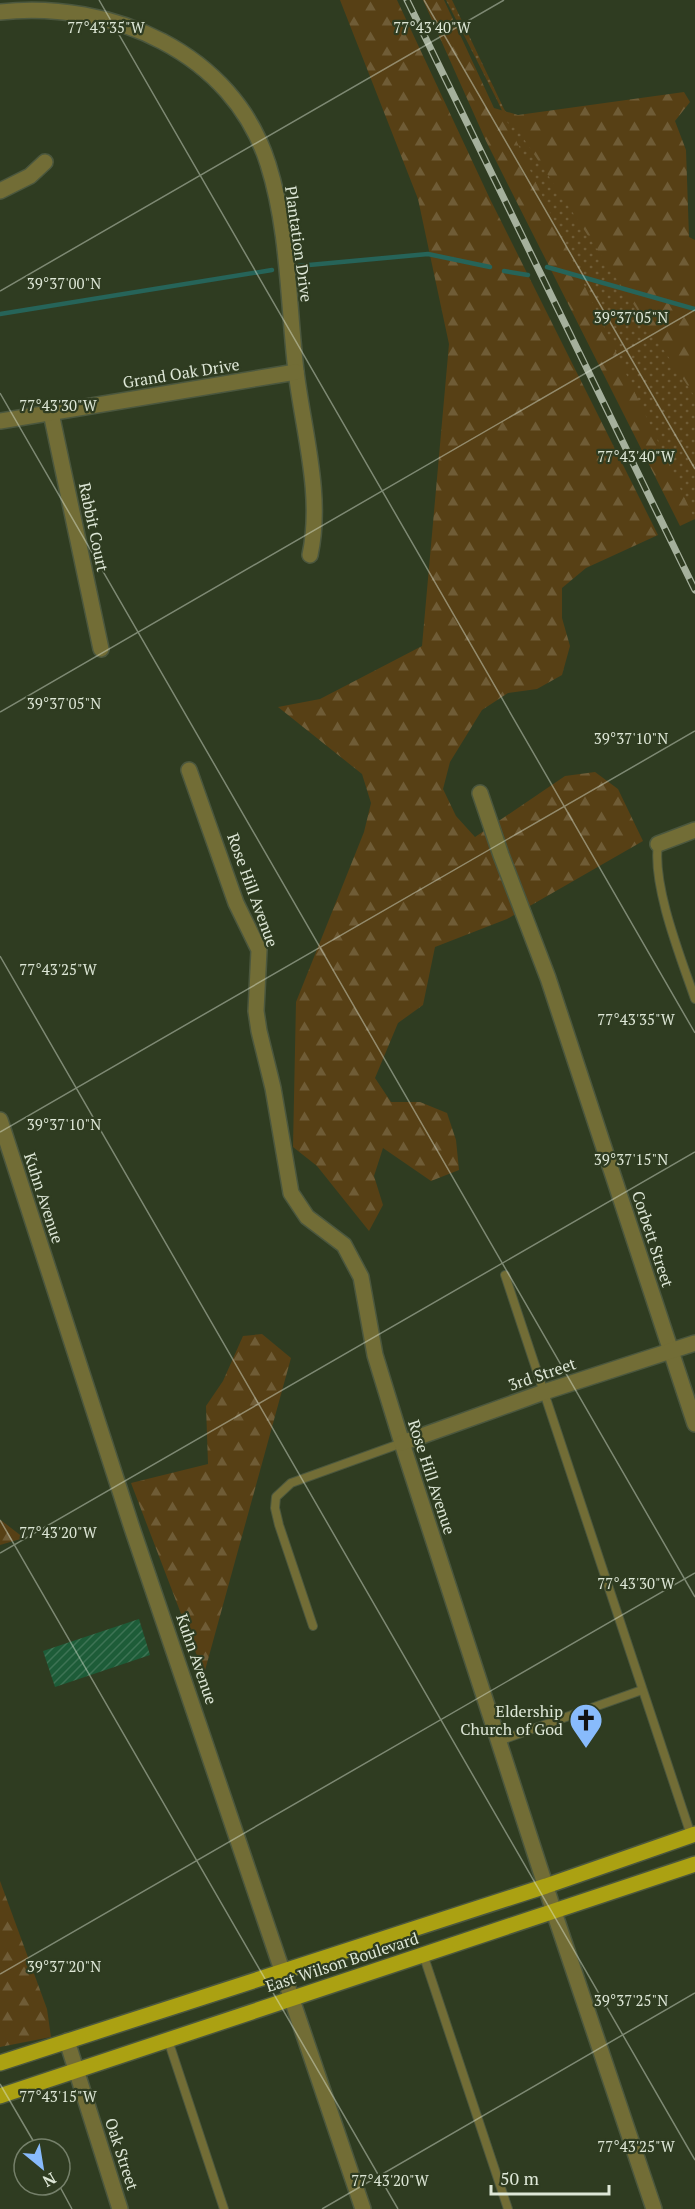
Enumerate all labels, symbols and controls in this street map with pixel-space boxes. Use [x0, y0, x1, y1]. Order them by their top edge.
text: 77°43'35"W [67, 17, 146, 37]
text: 77°43'40"W [393, 17, 472, 37]
street label: Plantation Drive [280, 184, 318, 304]
text: 39°37'00"N [27, 273, 101, 293]
text: 39°37'05"N [594, 307, 668, 327]
street label: Grand Oak Drive [121, 353, 241, 393]
text: 77°43'30"W [19, 395, 98, 415]
text: 77°43'40"W [597, 446, 676, 466]
street label: Rabbit Court [74, 481, 114, 574]
text: 39°37'05"N [27, 693, 101, 713]
text: 39°37'10"N [594, 728, 668, 748]
street label: Rose Hill Avenue [222, 830, 284, 950]
text: 77°43'25"W [19, 959, 98, 979]
text: 77°43'35"W [597, 1009, 676, 1029]
text: 39°37'10"N [27, 1114, 101, 1134]
text: 39°37'15"N [594, 1149, 668, 1169]
street label: Kuhn Avenue [19, 1150, 69, 1246]
street label: Corbett Street [627, 1188, 679, 1290]
street label: 3rd Street [505, 1352, 579, 1396]
street label: Rose Hill Avenue [403, 1417, 461, 1537]
text: 77°43'20"W [19, 1522, 98, 1542]
text: 77°43'30"W [597, 1573, 676, 1593]
street label: Kuhn Avenue [171, 1611, 223, 1707]
place label: Eldership Church of God [460, 1700, 563, 1740]
church icon: Eldership Church of God [568, 1702, 604, 1749]
street label: East Wilson Boulevard [263, 1927, 421, 1997]
text: 39°37'20"N [27, 1956, 101, 1976]
text: 39°37'25"N [594, 1990, 668, 2010]
text: 77°43'15"W [19, 2086, 98, 2106]
street label: Oak Street [100, 2115, 144, 2193]
text: 77°43'25"W [597, 2136, 676, 2156]
north arrow [12, 2137, 72, 2197]
scale bar [491, 2158, 610, 2196]
text: 50 m [500, 2166, 540, 2190]
text: N [39, 2167, 60, 2193]
text: 77°43'20"W [351, 2170, 430, 2190]

